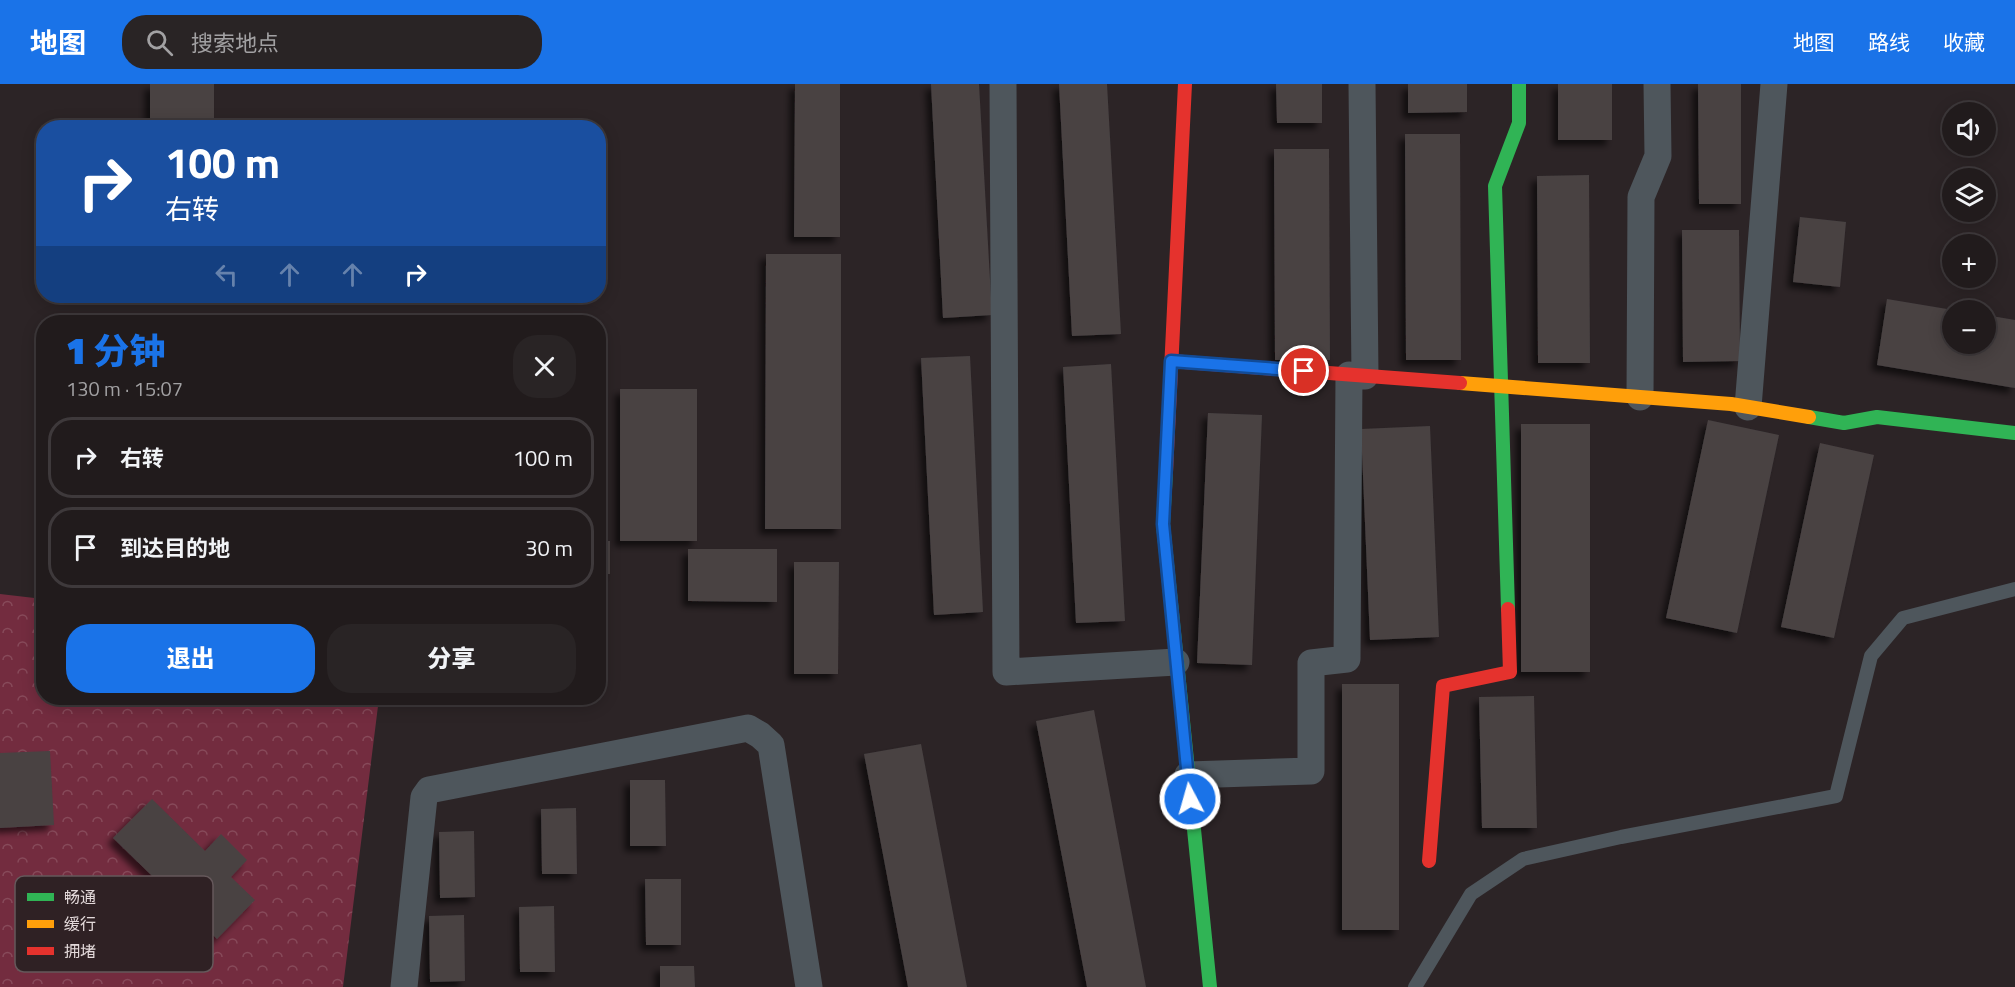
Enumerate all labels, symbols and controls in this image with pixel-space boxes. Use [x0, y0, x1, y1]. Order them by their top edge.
search box [122, 15, 542, 69]
text: 地图 [30, 21, 86, 64]
icon: search [143, 26, 176, 59]
text: 搜索地点 [191, 26, 279, 60]
text: 地图 [1793, 26, 1835, 58]
text: 路线 [1868, 26, 1910, 58]
text: 收藏 [1943, 26, 1985, 58]
map controls [1942, 102, 1996, 354]
button: sound [1942, 102, 1996, 156]
text: 100 m [165, 130, 280, 194]
icon: right [66, 144, 144, 222]
button: layers [1942, 168, 1996, 222]
text: 右转 [165, 188, 219, 229]
button: + [1942, 234, 1996, 288]
icon: left [210, 258, 243, 291]
icon: ahead [273, 258, 306, 291]
icon: ahead [336, 258, 369, 291]
icon: right [399, 258, 432, 291]
button: − [1942, 300, 1996, 354]
text: 1 分钟 [66, 323, 166, 378]
button: close [513, 335, 576, 398]
pin [1278, 345, 1329, 396]
icon: arrive [1287, 354, 1320, 387]
text: 130 m · 15:07 [66, 373, 183, 404]
icon: right [69, 441, 102, 474]
text: 右转 [120, 441, 164, 475]
text: 100 m [513, 441, 573, 475]
icon: arrive [69, 531, 102, 564]
text: 到达目的地 [120, 531, 230, 565]
text: 30 m [525, 531, 573, 565]
button: 退出 [66, 624, 315, 693]
button: 分享 [327, 624, 576, 693]
position arrow [1158, 767, 1222, 831]
legend [15, 876, 213, 972]
text: 畅通 [64, 885, 96, 909]
text: 缓行 [64, 912, 96, 936]
text: 拥堵 [64, 939, 96, 963]

